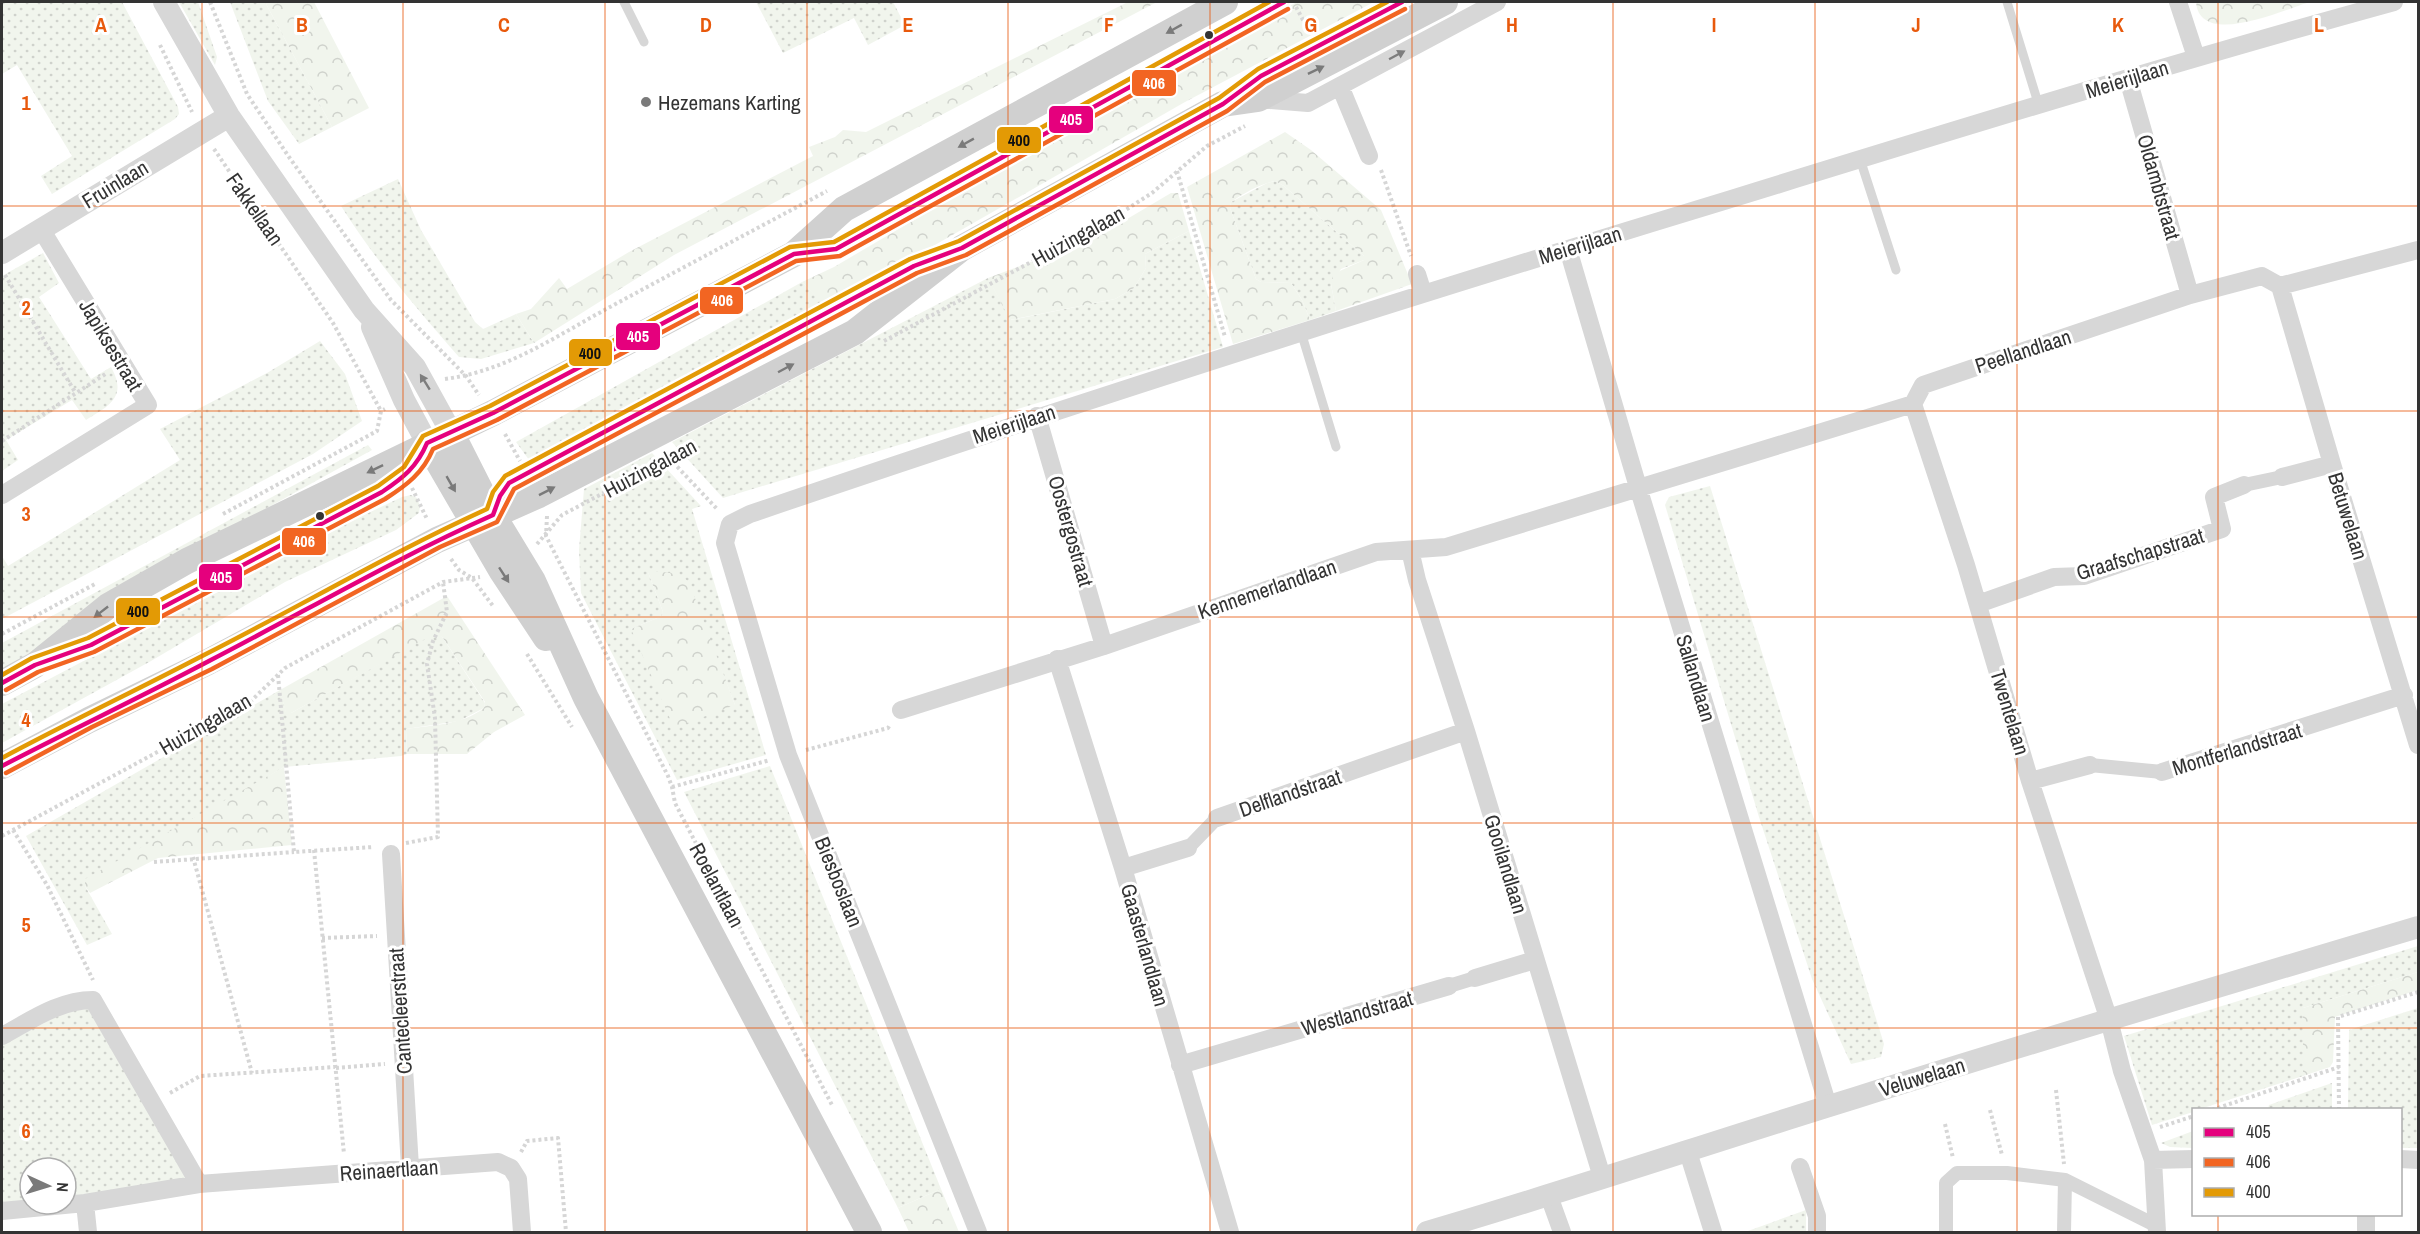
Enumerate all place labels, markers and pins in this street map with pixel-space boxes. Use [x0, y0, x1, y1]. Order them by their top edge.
unlabelled marker [1203, 29, 1215, 41]
place label: Hezemans Karting [658, 88, 801, 117]
marker: Hezemans Karting [639, 95, 653, 109]
unlabelled marker [314, 510, 326, 522]

